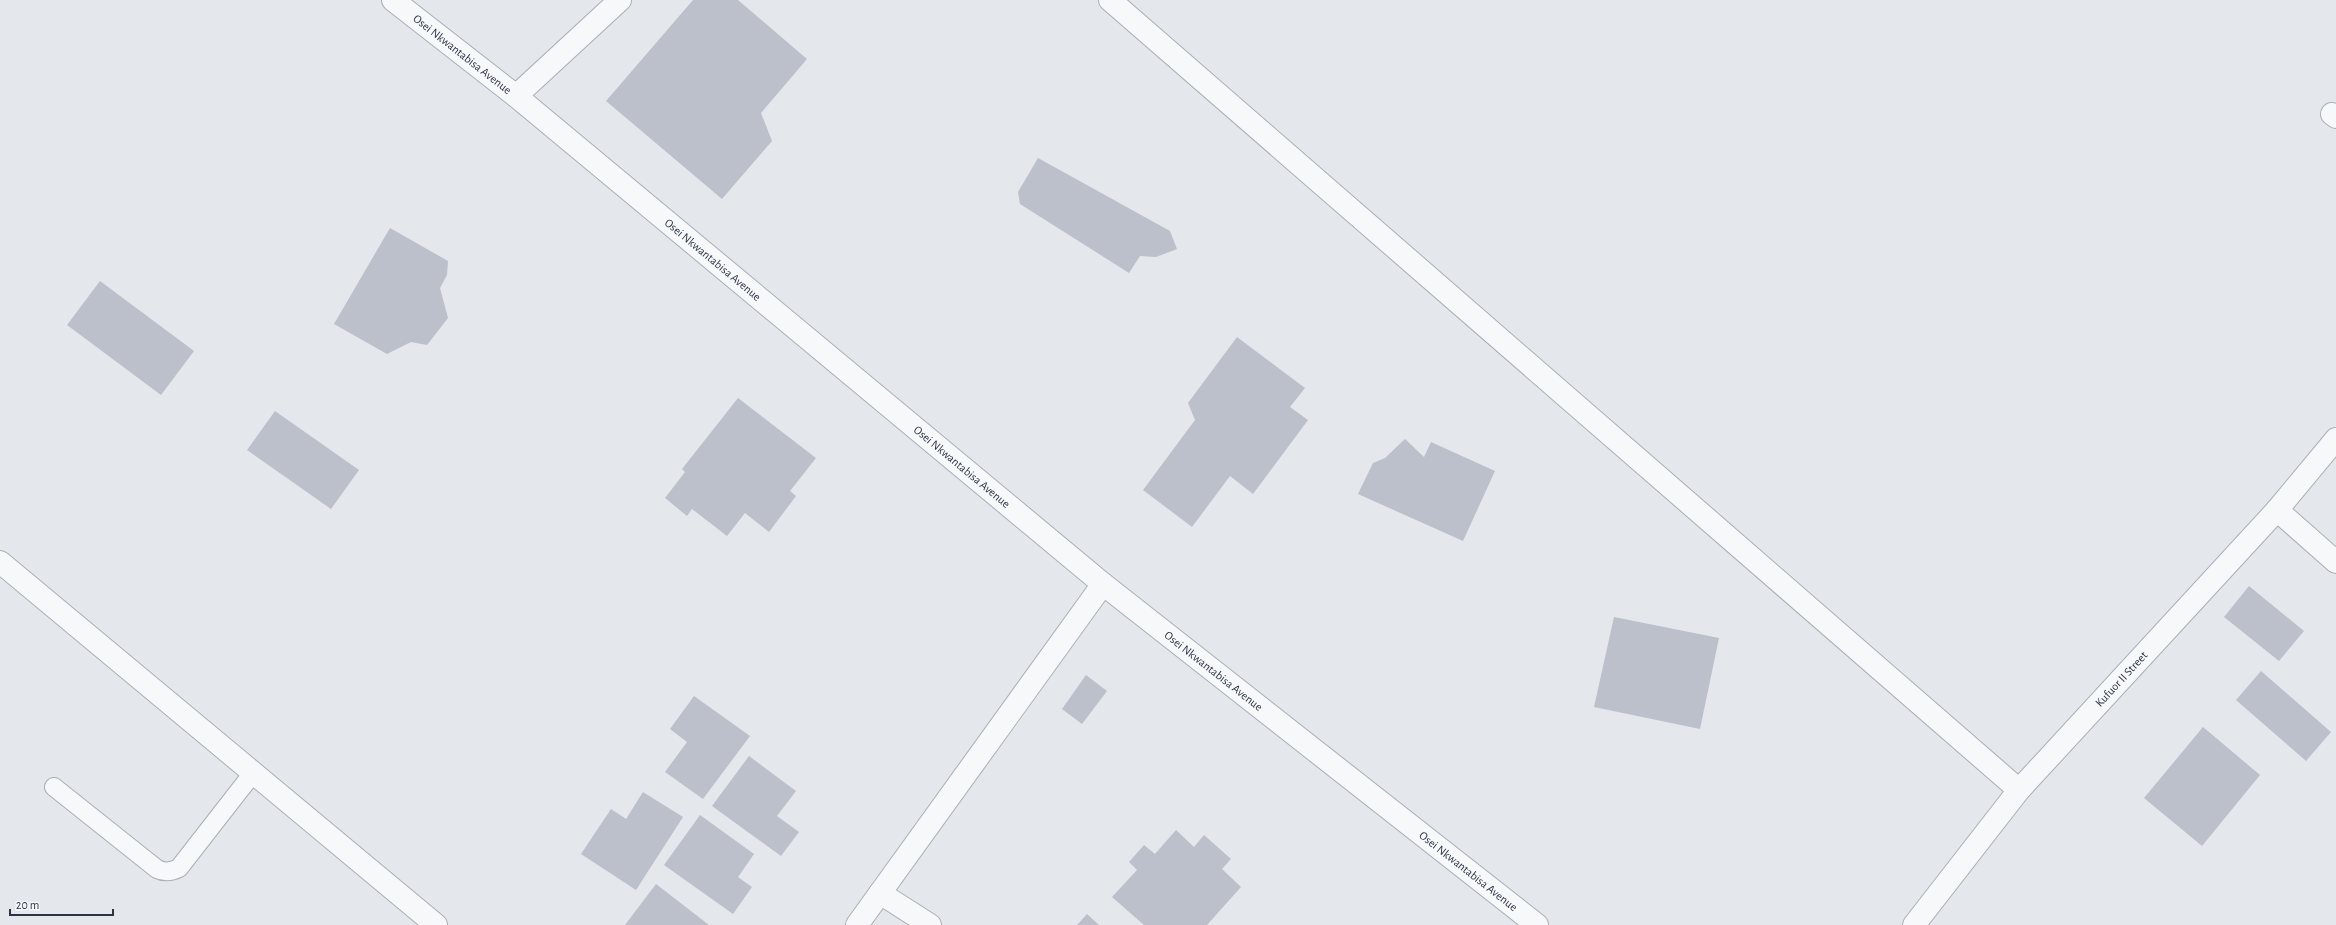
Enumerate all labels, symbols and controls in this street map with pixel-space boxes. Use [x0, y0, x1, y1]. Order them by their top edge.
street label: Osei Nkwantabisa Avenue [411, 12, 514, 96]
street label: Osei Nkwantabisa Avenue [662, 216, 763, 303]
street label: Osei Nkwantabisa Avenue [912, 423, 1012, 510]
street label: Osei Nkwantabisa Avenue [1162, 629, 1265, 713]
street label: Kufuor II Street [2093, 649, 2150, 709]
street label: Osei Nkwantabisa Avenue [1417, 829, 1520, 913]
scale bar [10, 891, 113, 917]
text: 20 m [16, 899, 39, 911]

